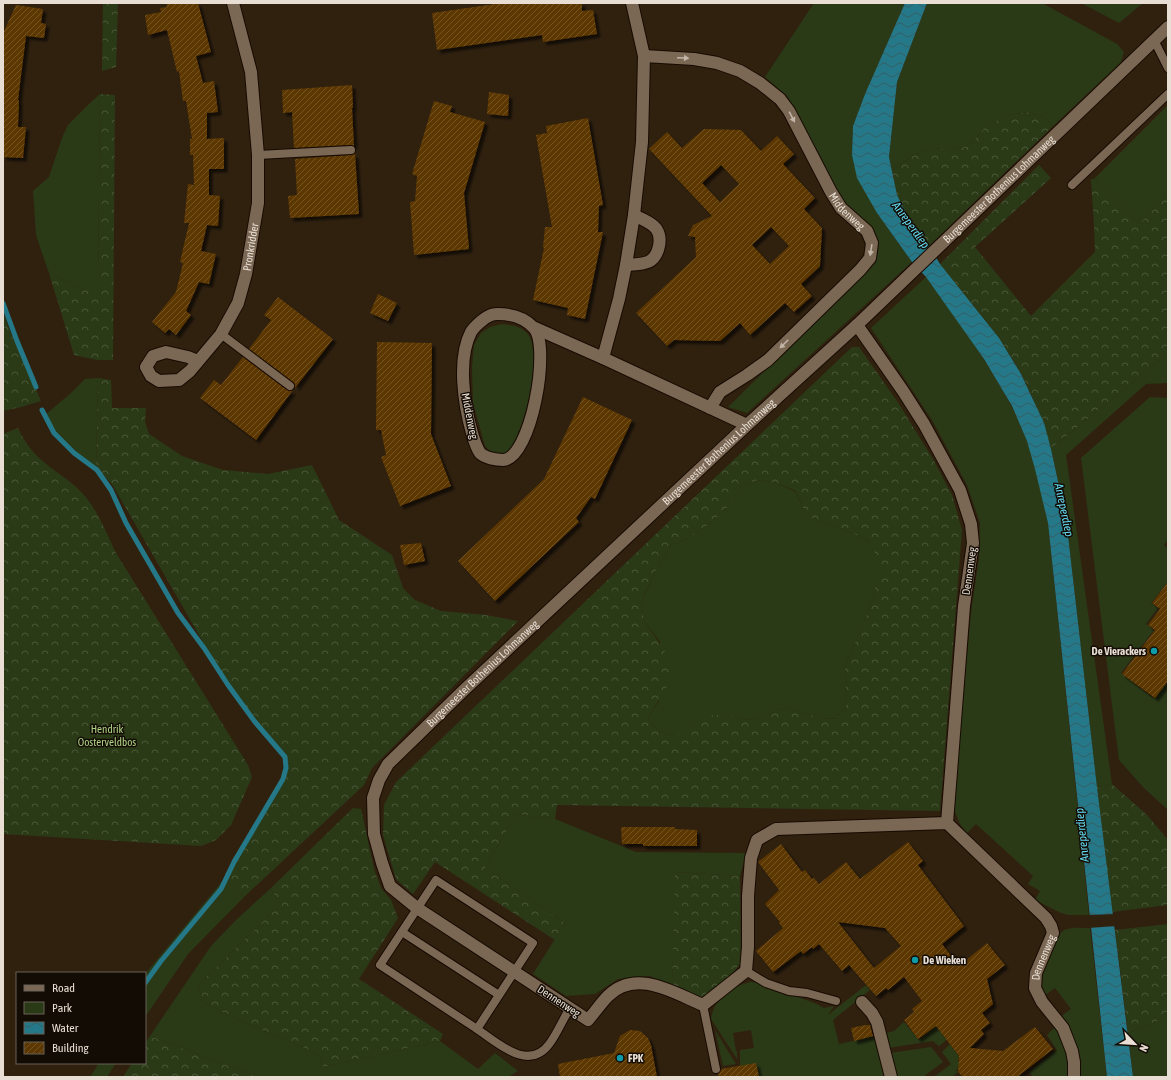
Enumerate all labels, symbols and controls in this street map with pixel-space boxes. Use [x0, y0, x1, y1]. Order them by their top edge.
one-way arrow [677, 55, 689, 62]
one-way arrow [789, 111, 795, 123]
street label: Burgemeester Bothenius Lohmanweg [941, 133, 1057, 245]
street label: Middenweg [827, 190, 867, 232]
water label: Anreperdiep [889, 198, 933, 251]
street label: Pronkridder [241, 221, 261, 272]
one-way arrow [868, 244, 874, 256]
one-way arrow [779, 339, 789, 349]
street label: Middenweg [460, 392, 480, 440]
street label: Burgemeester Bothenius Lohmanweg [660, 396, 778, 507]
water label: Anreperdiep [1051, 481, 1077, 538]
street label: Dennenweg [960, 546, 978, 596]
street label: Burgemeester Bothenius Lohmanweg [424, 617, 541, 729]
place label: De Vierackers [1091, 645, 1146, 657]
marker: De Vierackers [1149, 646, 1159, 656]
park label: Hendrik Oosterveldbos [78, 723, 136, 748]
water label: Anreperdiep [1072, 807, 1092, 864]
street label: Dennenweg [1030, 932, 1058, 981]
place label: De Wieken [923, 954, 966, 966]
marker: De Wieken [910, 955, 920, 965]
legend [16, 972, 146, 1064]
text: Road [52, 981, 75, 995]
street label: Dennenweg [535, 983, 583, 1019]
text: Park [52, 1001, 73, 1015]
text: Water [52, 1021, 79, 1035]
north arrow [1115, 1024, 1155, 1064]
text: Building [52, 1041, 90, 1055]
text: N [1137, 1043, 1151, 1054]
place label: FPK [628, 1052, 644, 1064]
marker: FPK [615, 1053, 625, 1063]

